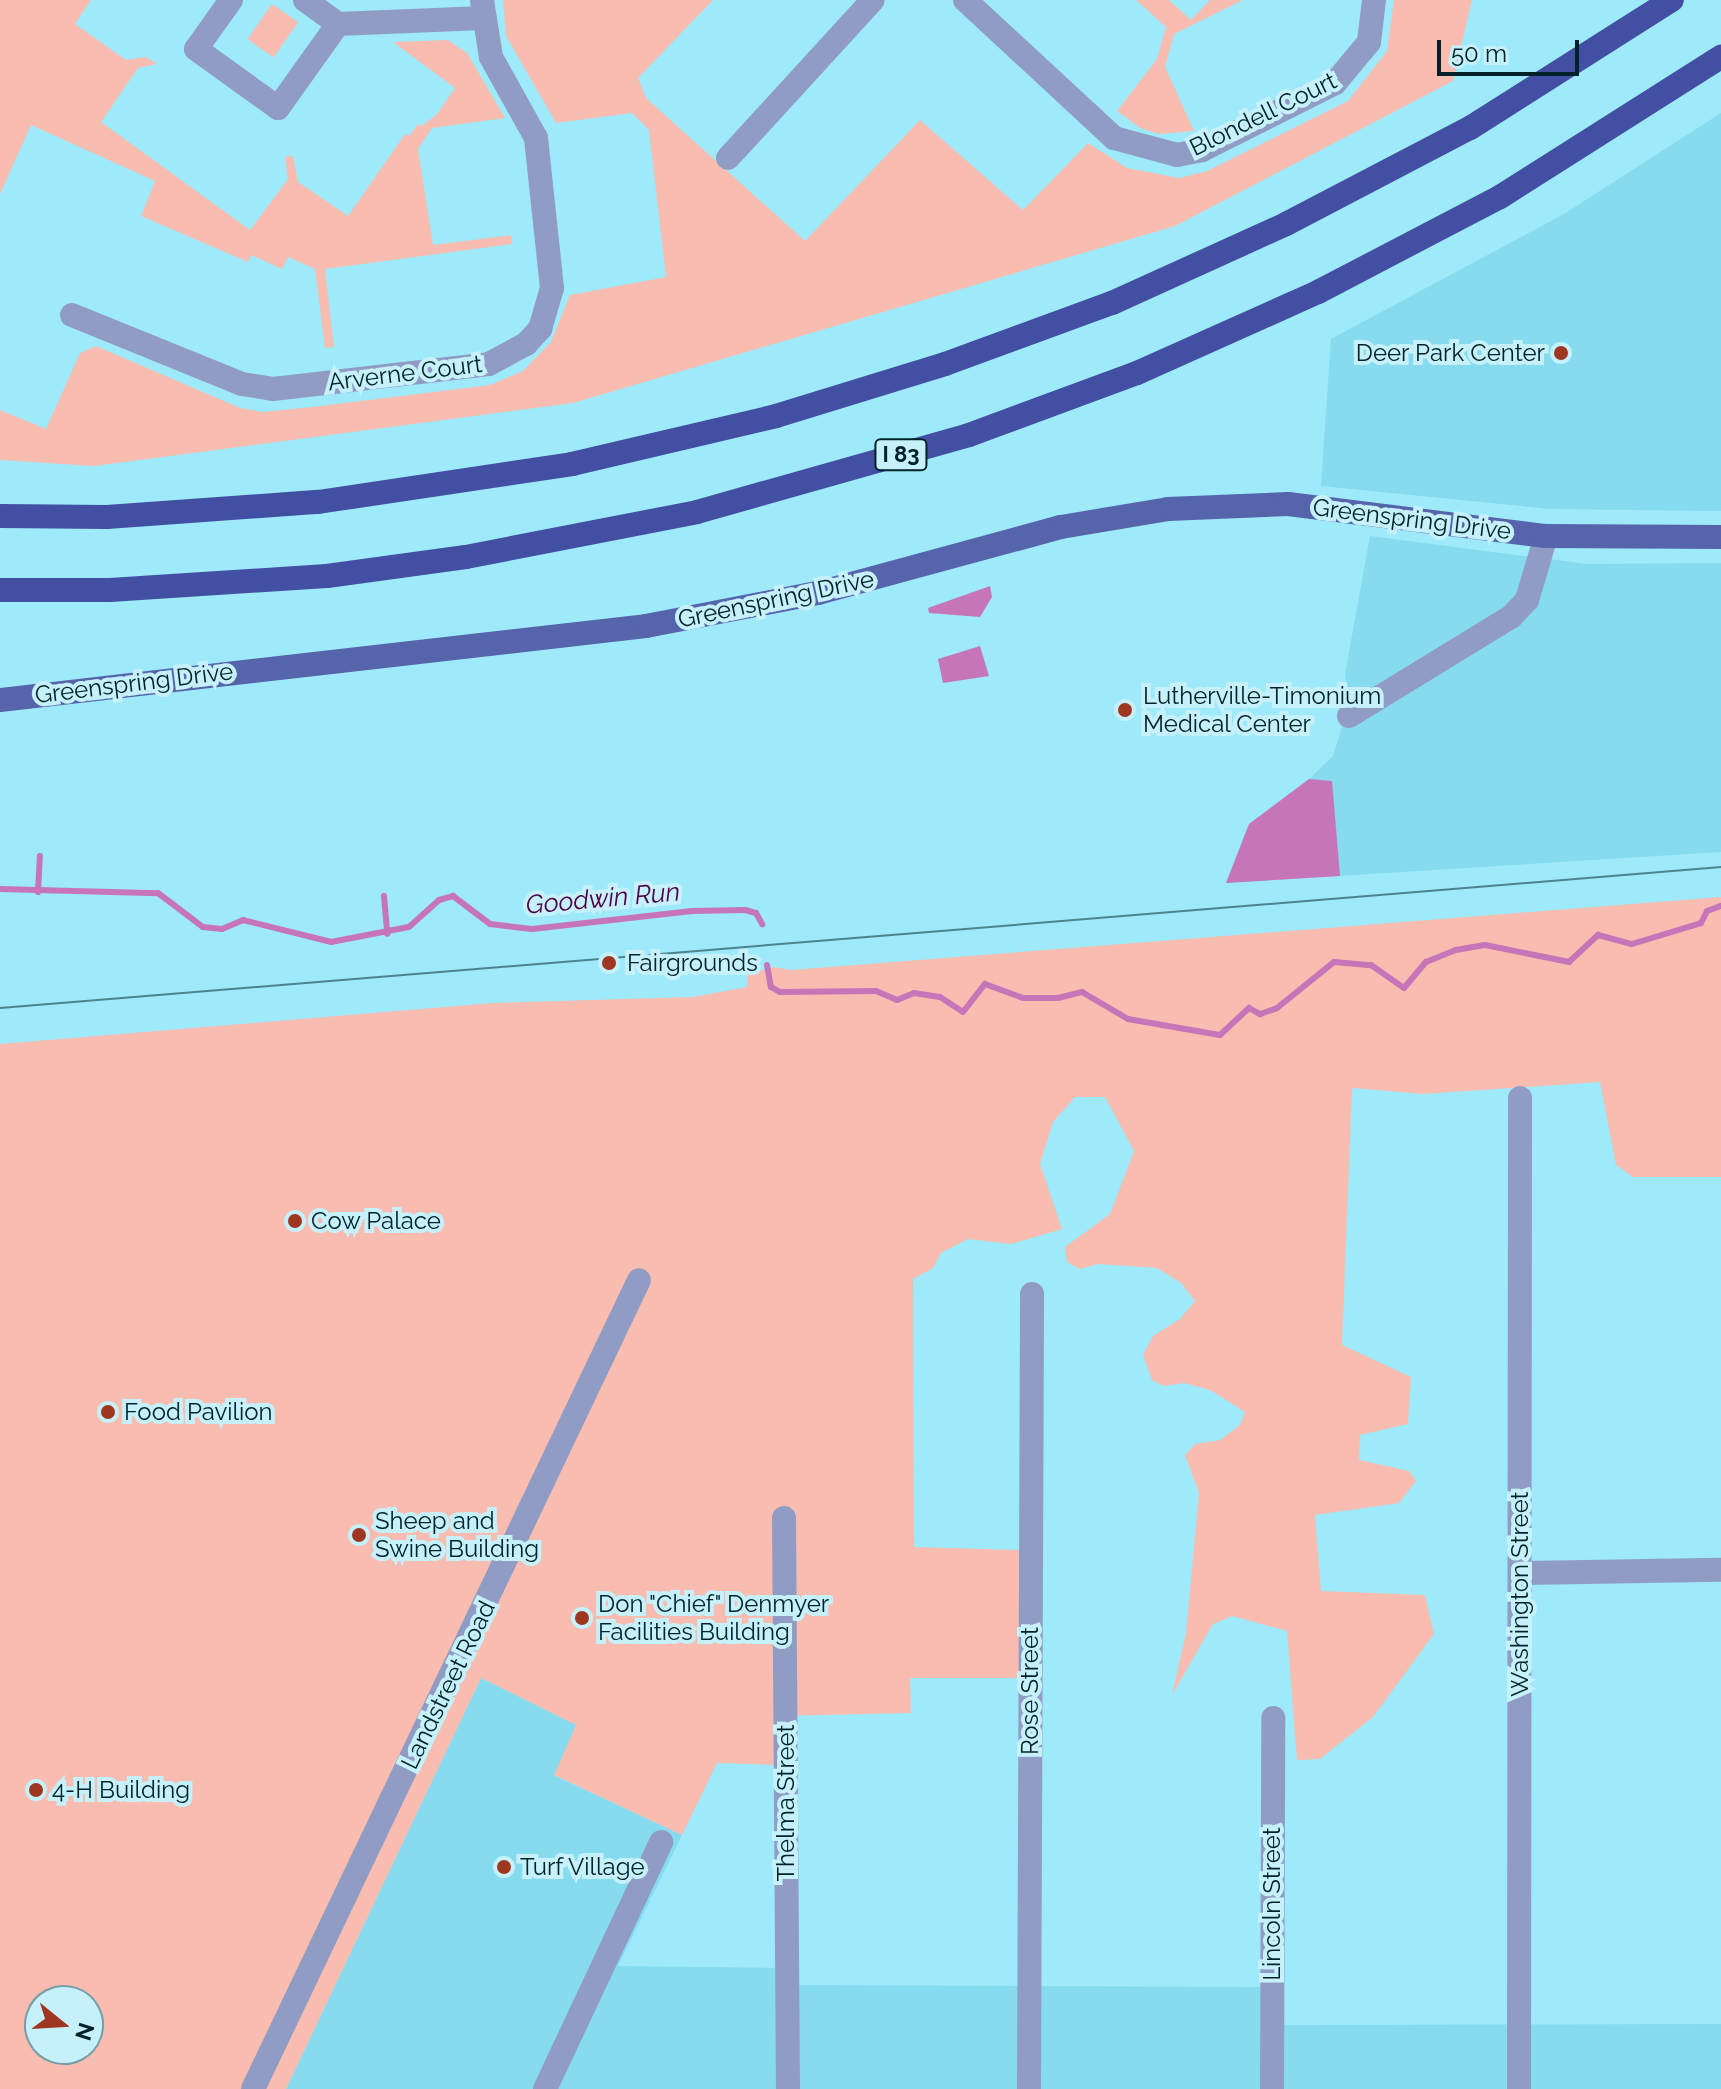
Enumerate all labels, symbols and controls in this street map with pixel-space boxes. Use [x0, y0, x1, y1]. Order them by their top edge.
scale bar [1441, 24, 1583, 74]
text: 50 m [1451, 39, 1507, 68]
street label: Blondell Court [1185, 66, 1341, 162]
place label: Deer Park Center [1355, 339, 1545, 367]
marker: Deer Park Center [1552, 344, 1570, 362]
street label: Arverne Court [326, 349, 484, 397]
road number: I 83 [873, 437, 929, 473]
street label: Greenspring Drive [1311, 493, 1513, 545]
street label: Greenspring Drive [675, 564, 877, 634]
street label: Greenspring Drive [33, 657, 235, 709]
place label: Lutherville-Timonium Medical Center [1143, 682, 1381, 738]
marker: Lutherville-Timonium Medical Center [1114, 699, 1136, 721]
water label: Goodwin Run [525, 877, 681, 921]
place label: Fairgrounds [627, 949, 758, 977]
marker: Fairgrounds [598, 952, 620, 974]
place label: Cow Palace [311, 1207, 442, 1235]
marker: Cow Palace [286, 1212, 304, 1230]
place label: Food Pavilion [124, 1398, 273, 1426]
marker: Food Pavilion [99, 1403, 117, 1421]
street label: Washington Street [1506, 1491, 1534, 1697]
place label: Sheep and Swine Building [375, 1507, 539, 1563]
marker: Sheep and Swine Building [350, 1526, 368, 1544]
place label: Don "Chief" Denmyer Facilities Building [598, 1590, 830, 1646]
street label: Landstreet Road [395, 1596, 501, 1774]
marker: Don "Chief" Denmyer Facilities Building [573, 1609, 591, 1627]
street label: Rose Street [1016, 1627, 1044, 1755]
street label: Thelma Street [772, 1724, 800, 1882]
place label: 4-H Building [52, 1776, 190, 1804]
marker: 4-H Building [27, 1781, 45, 1799]
street label: Lincoln Street [1258, 1827, 1286, 1981]
place label: Turf Village [520, 1853, 646, 1881]
marker: Turf Village [495, 1858, 513, 1876]
north arrow [24, 1985, 104, 2065]
text: N [70, 2020, 100, 2044]

